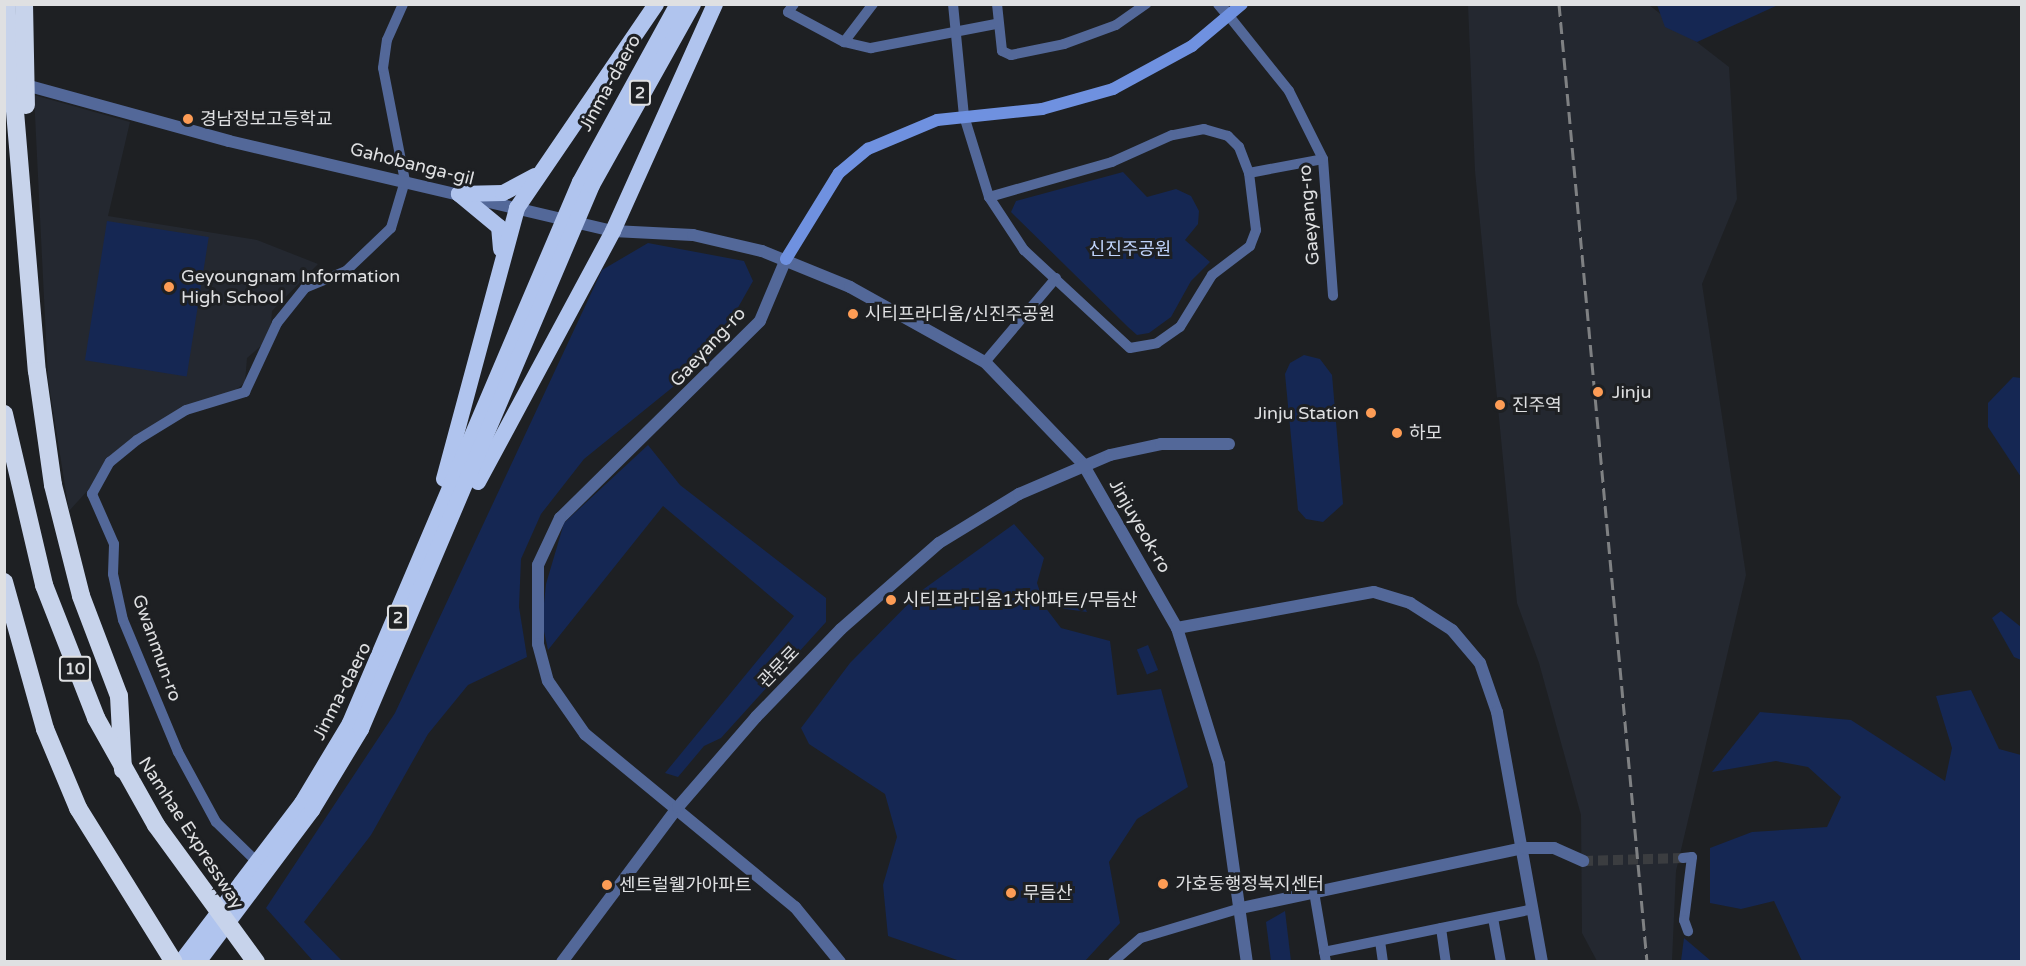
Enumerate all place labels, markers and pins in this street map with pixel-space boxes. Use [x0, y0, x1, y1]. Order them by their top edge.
place label: 경남정보고등학교 [200, 108, 332, 130]
marker: 경남정보고등학교 [181, 112, 195, 126]
place label: Geyoungnam Information High School [181, 266, 400, 308]
marker: Geyoungnam Information High School [162, 280, 176, 294]
place label: 시티프라디움/신진주공원 [865, 303, 1055, 325]
marker: 시티프라디움/신진주공원 [846, 307, 860, 321]
place label: Jinju [1612, 381, 1651, 403]
marker: Jinju [1589, 383, 1607, 401]
place label: 진주역 [1512, 394, 1562, 416]
marker: 진주역 [1493, 398, 1507, 412]
place label: Jinju Station [1254, 402, 1359, 424]
marker: Jinju Station [1364, 406, 1378, 420]
place label: 하모 [1409, 422, 1442, 444]
marker: 하모 [1390, 426, 1404, 440]
place label: 시티프라디움1차아파트/무듬산 [903, 589, 1138, 611]
marker: 시티프라디움1차아파트/무듬산 [884, 593, 898, 607]
place label: 가호동행정복지센터 [1175, 873, 1324, 895]
place label: 센트럴웰가아파트 [619, 874, 751, 896]
marker: 가호동행정복지센터 [1156, 877, 1170, 891]
marker: 센트럴웰가아파트 [600, 878, 614, 892]
place label: 무듬산 [1023, 882, 1073, 904]
marker: 무듬산 [1004, 886, 1018, 900]

